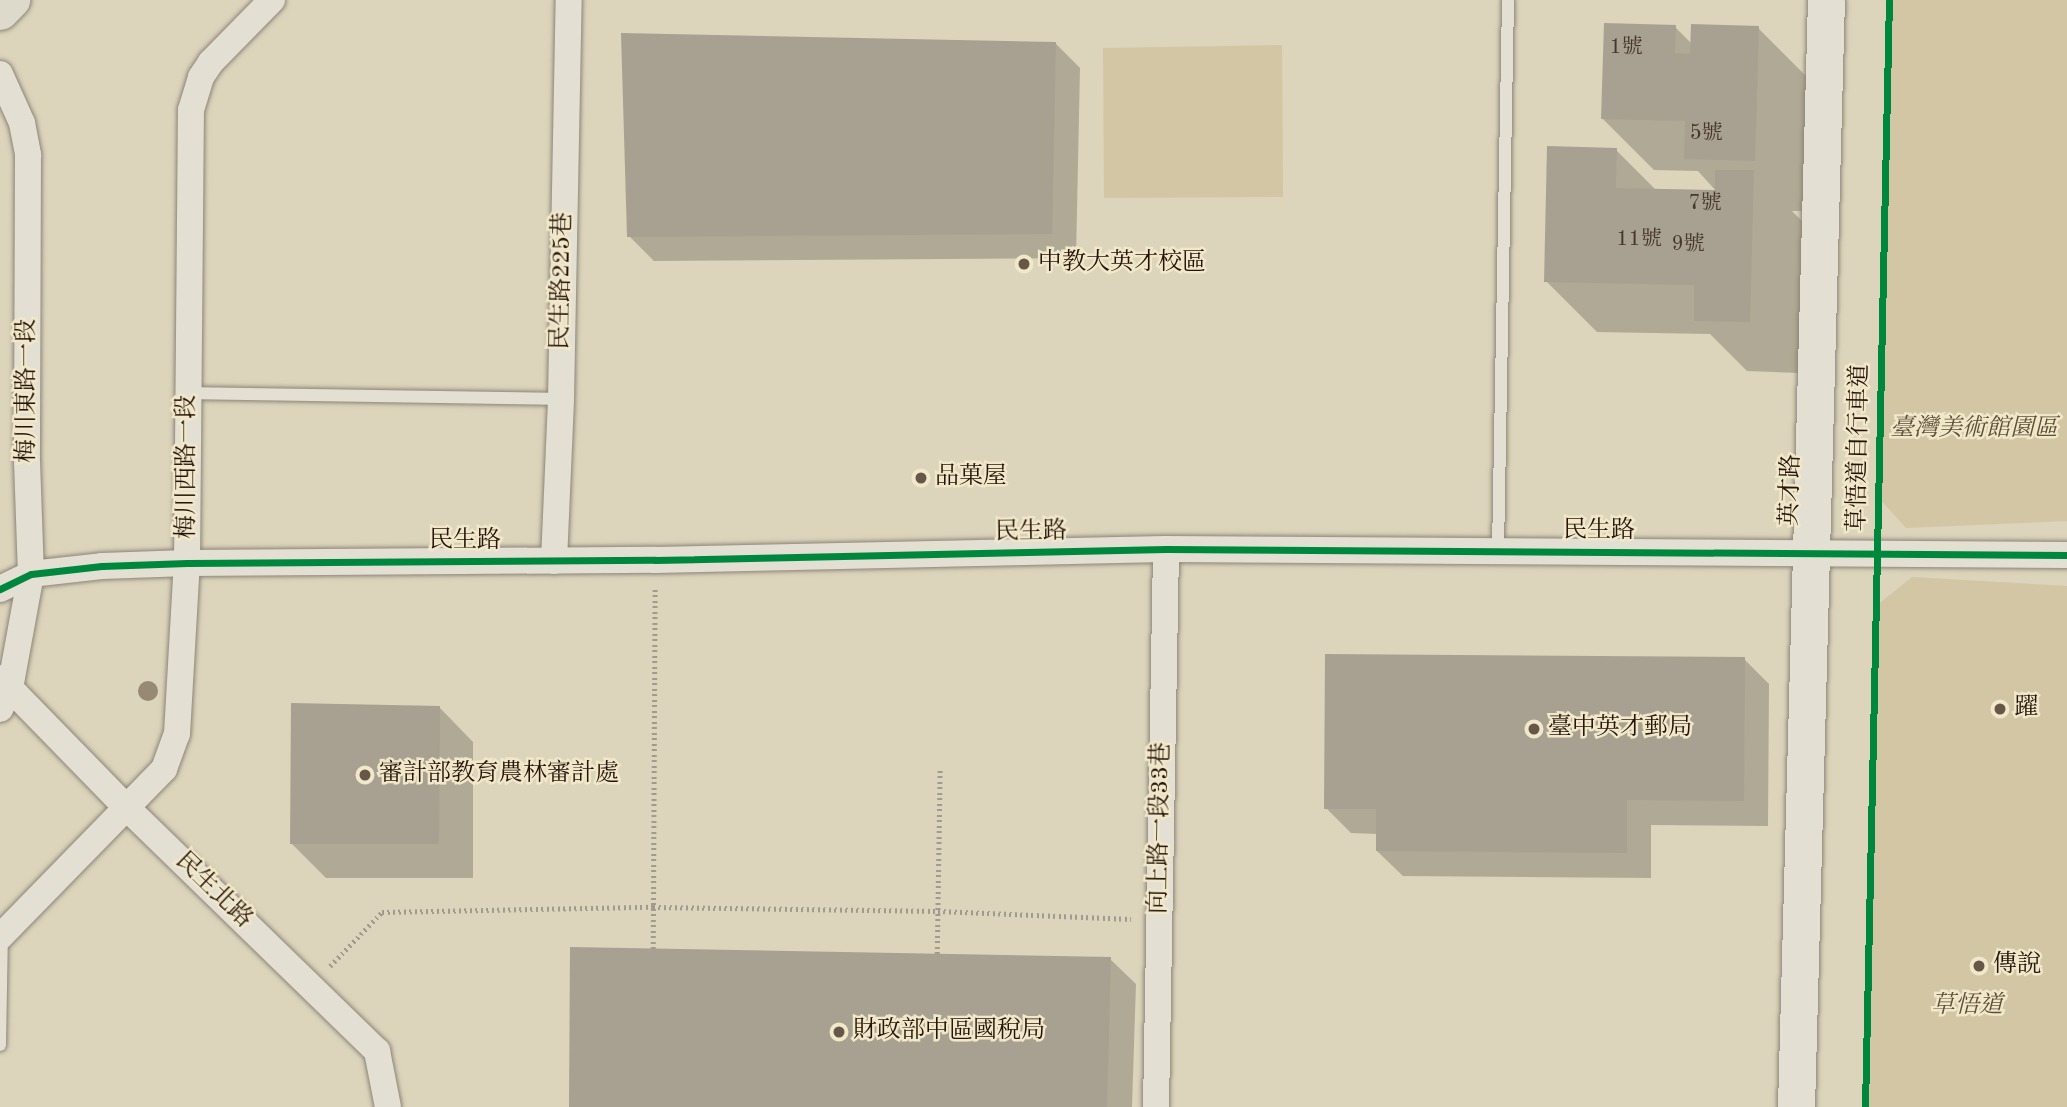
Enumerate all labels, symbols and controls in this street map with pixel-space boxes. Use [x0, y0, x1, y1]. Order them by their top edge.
house number: 1號 [1609, 35, 1643, 61]
house number: 5號 [1689, 121, 1723, 147]
house number: 7號 [1688, 191, 1722, 217]
street label: 民生路225巷 [547, 212, 579, 350]
house number: 11號 [1616, 227, 1662, 253]
house number: 9號 [1671, 232, 1705, 258]
place label: 中教大英才校區 [1038, 250, 1206, 278]
marker: 中教大英才校區 [1016, 256, 1032, 272]
street label: 梅川東路一段 [14, 319, 42, 463]
street label: 草悟道自行車道 [1844, 364, 1876, 532]
street label: 梅川西路一段 [174, 395, 202, 539]
park label: 臺灣美術館園區 [1890, 416, 2058, 444]
street label: 英才路 [1776, 454, 1808, 526]
place label: 品菓屋 [935, 464, 1007, 492]
marker: 品菓屋 [913, 470, 929, 486]
street label: 民生路 [995, 518, 1067, 548]
street label: 民生路 [1563, 518, 1635, 546]
street label: 民生路 [429, 528, 501, 556]
place label: 躍 [2014, 695, 2038, 723]
marker: 躍 [1992, 701, 2008, 717]
place label: 臺中英才郵局 [1548, 715, 1692, 743]
marker: 臺中英才郵局 [1526, 721, 1542, 737]
street label: 向上路一段33巷 [1145, 742, 1177, 914]
place label: 審計部教育農林審計處 [379, 761, 619, 789]
marker: 審計部教育農林審計處 [357, 767, 373, 783]
street label: 民生北路 [168, 847, 258, 935]
place label: 傳說 [1993, 952, 2041, 980]
marker: 傳說 [1971, 958, 1987, 974]
park label: 草悟道 [1931, 993, 2003, 1021]
place label: 財政部中區國稅局 [853, 1018, 1045, 1046]
marker: 財政部中區國稅局 [831, 1024, 847, 1040]

